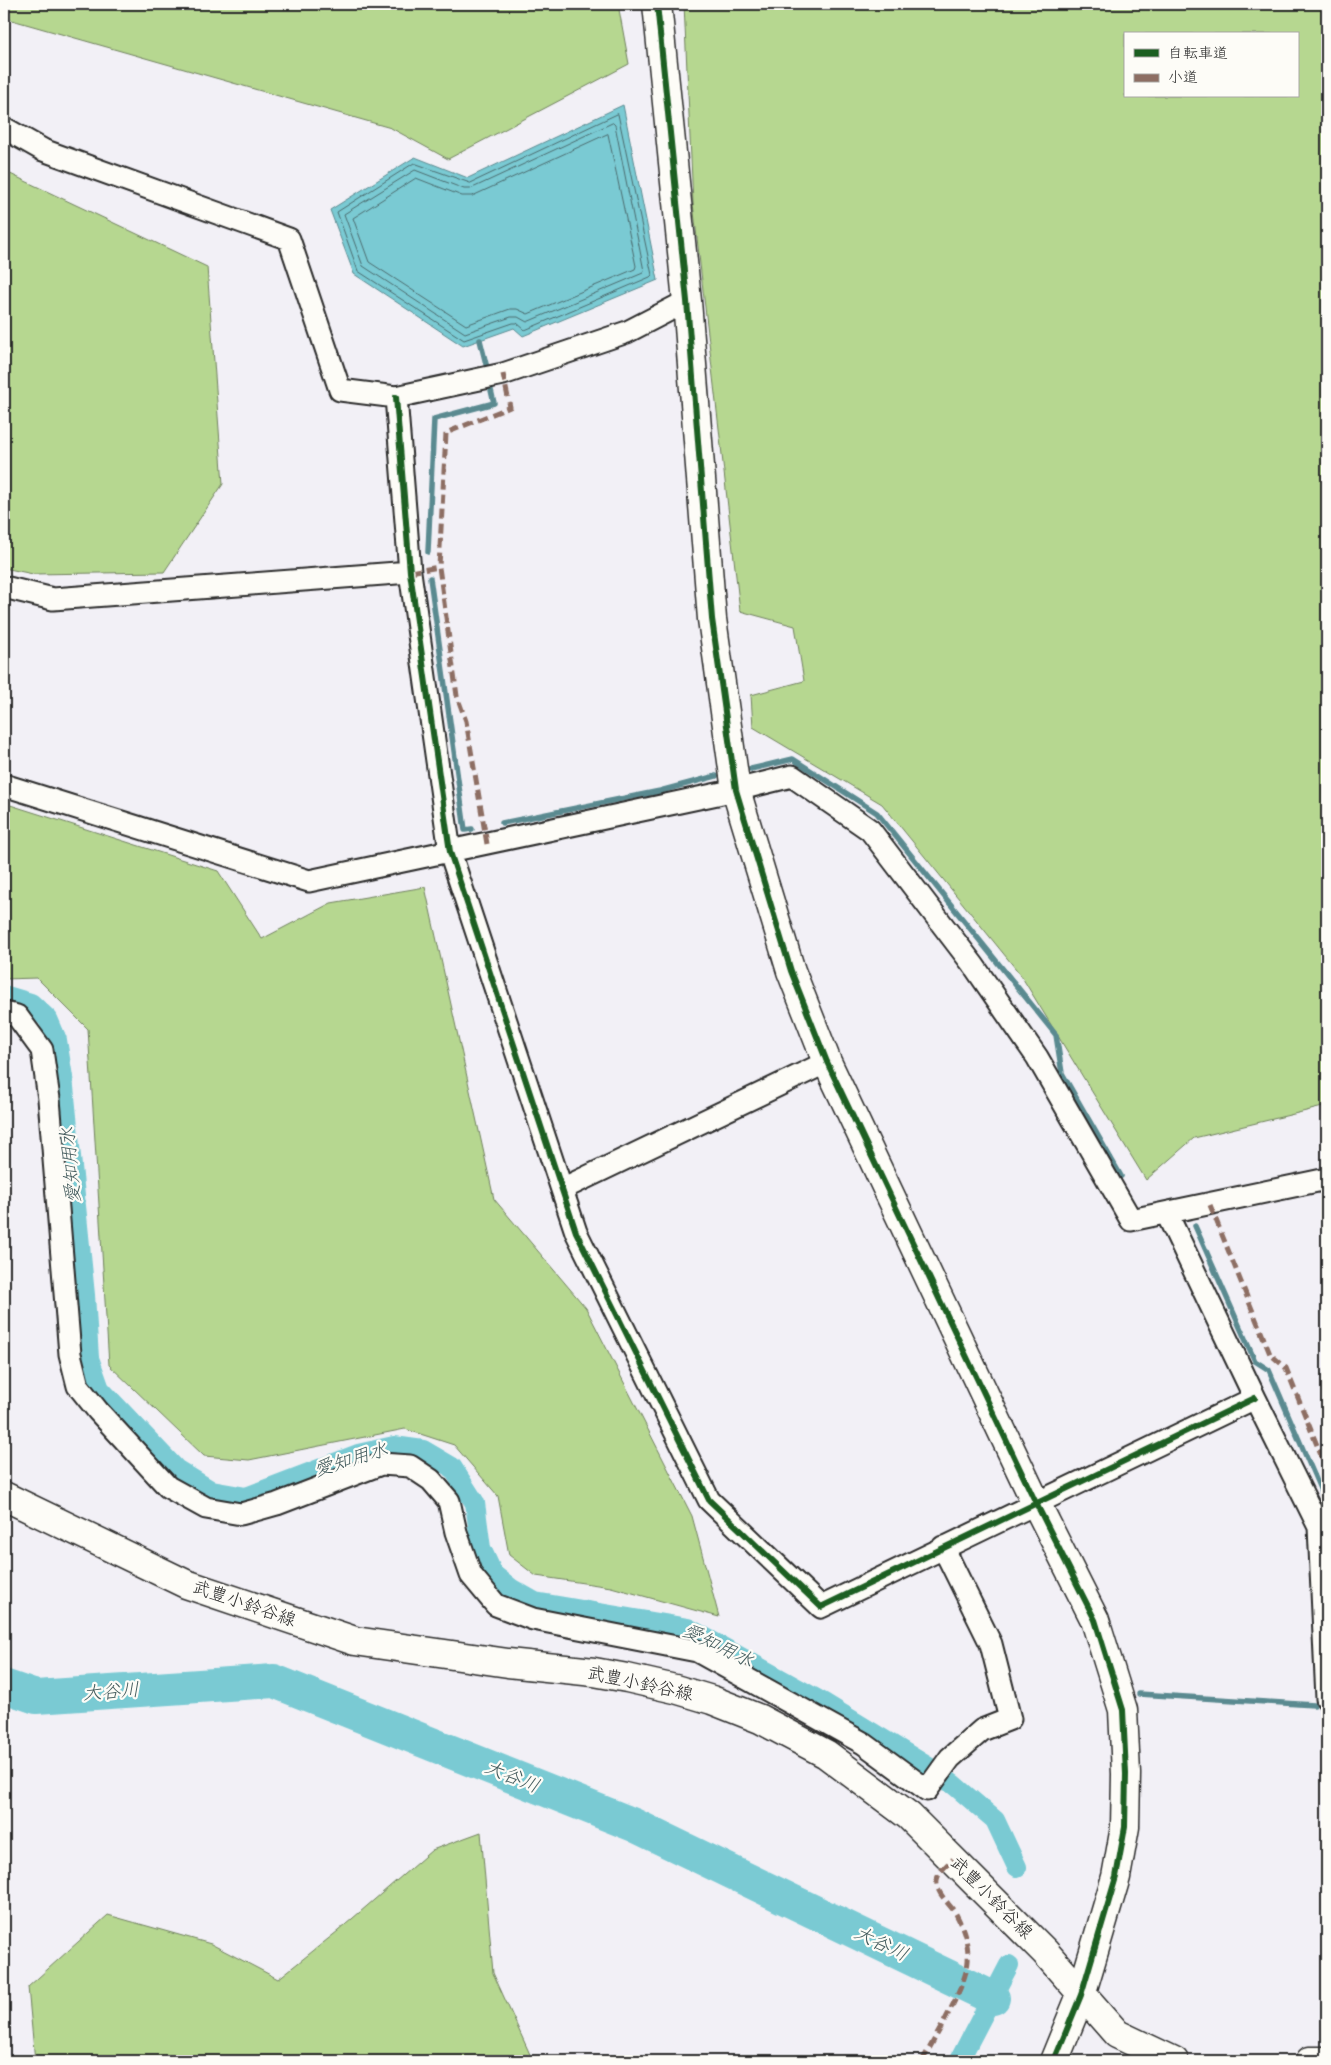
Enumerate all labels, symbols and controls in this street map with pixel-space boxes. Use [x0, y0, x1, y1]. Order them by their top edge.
legend [1124, 32, 1298, 98]
text: 自転車道 [1168, 44, 1228, 64]
text: 小道 [1168, 68, 1198, 88]
water label: 愛知用水 [55, 1126, 87, 1204]
water label: 愛知用水 [311, 1437, 391, 1483]
street label: 武豊小鈴谷線 [189, 1575, 299, 1633]
water label: 愛知用水 [678, 1618, 758, 1674]
street label: 武豊小鈴谷線 [585, 1661, 695, 1707]
water label: 大谷川 [82, 1678, 140, 1706]
water label: 大谷川 [481, 1755, 543, 1799]
street label: 武豊小鈴谷線 [944, 1851, 1038, 1945]
water label: 大谷川 [850, 1920, 912, 1968]

